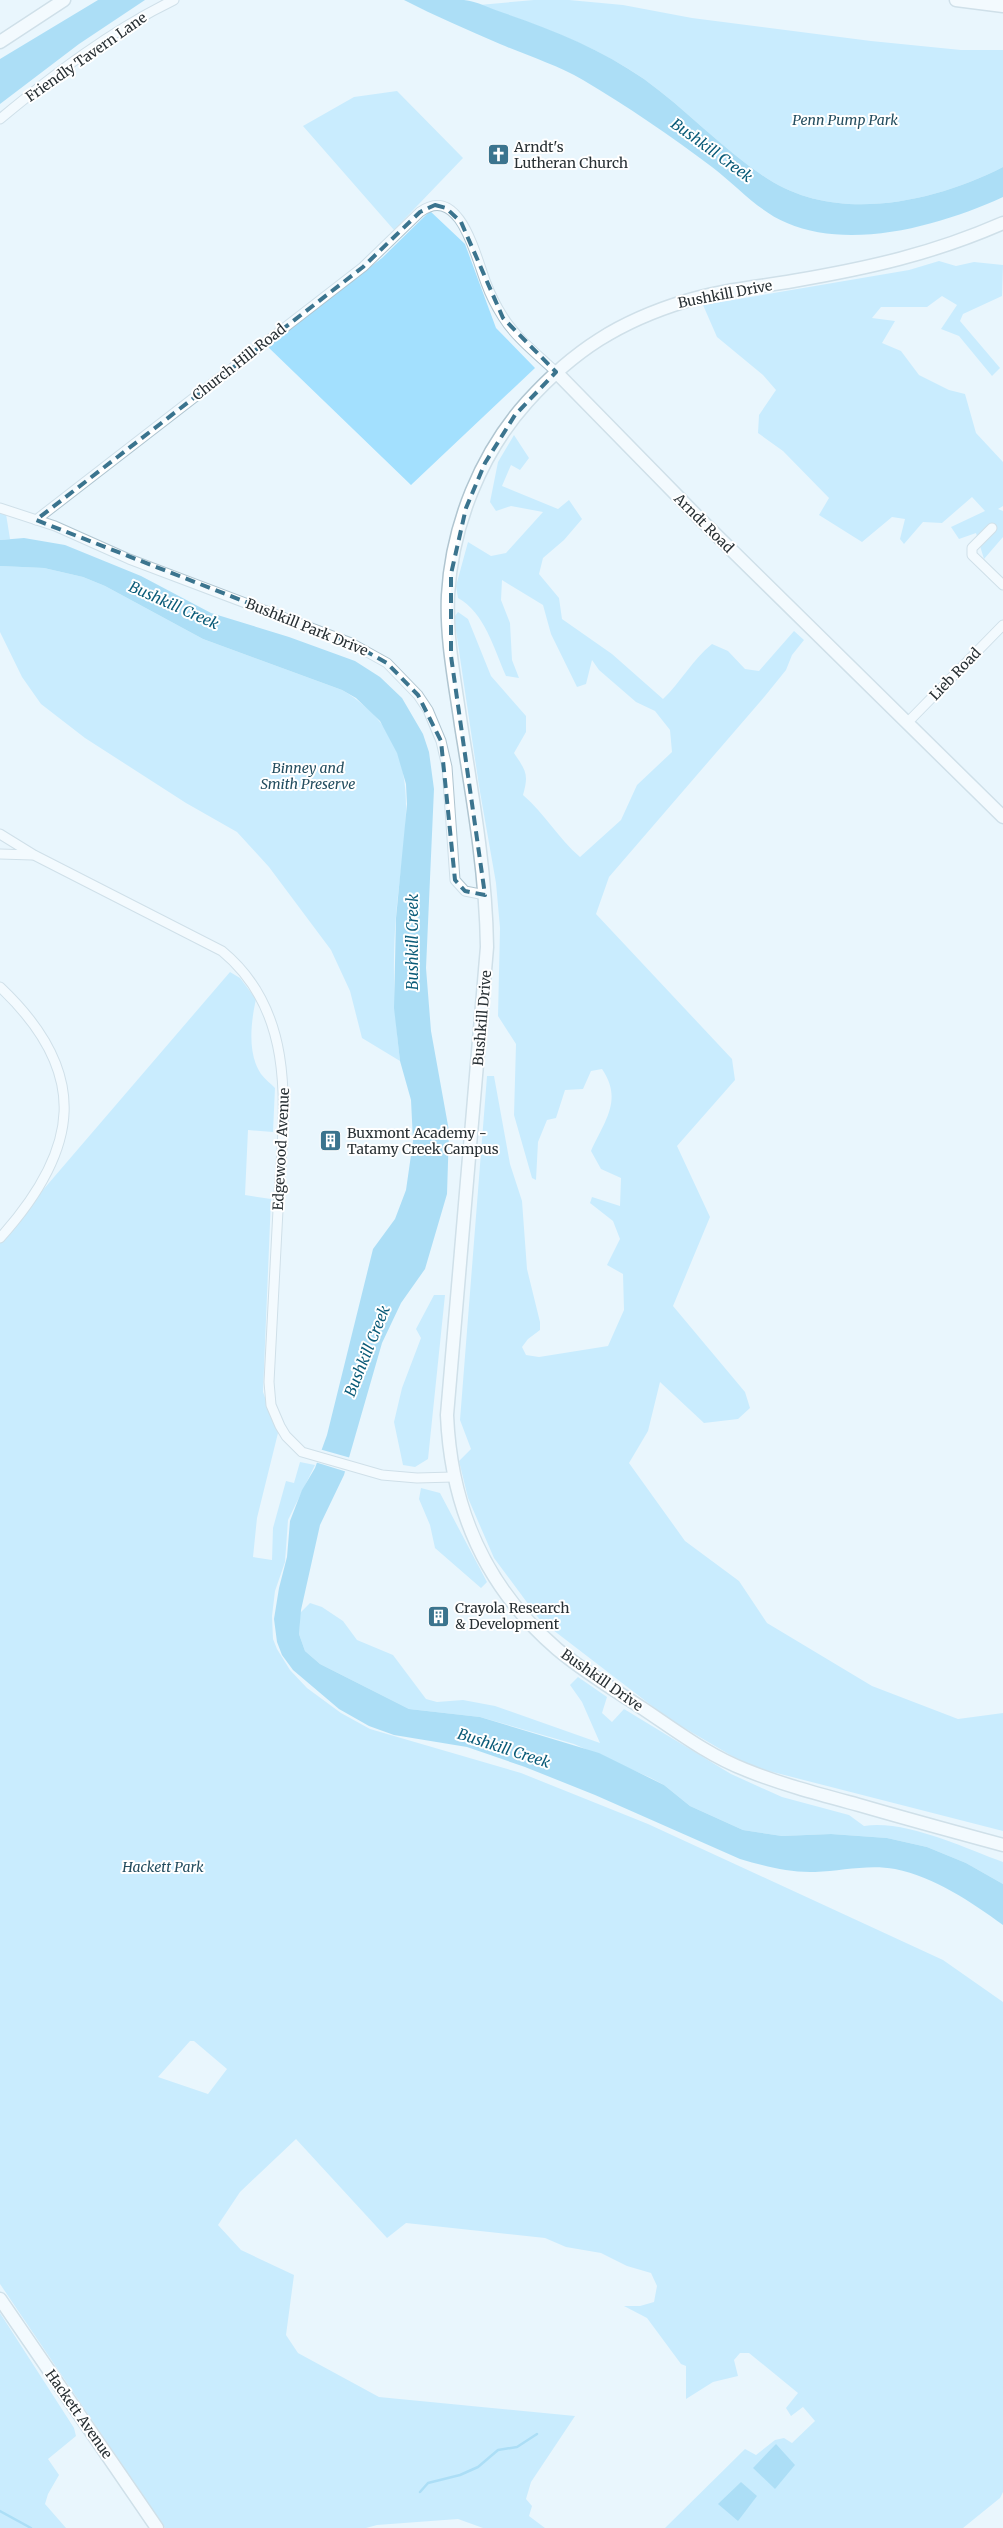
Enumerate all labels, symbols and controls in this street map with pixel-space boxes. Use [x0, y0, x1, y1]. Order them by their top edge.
street label: Friendly Tavern Lane [22, 8, 150, 106]
park label: Penn Pump Park [792, 111, 898, 129]
water label: Bushkill Creek [667, 114, 757, 186]
place label: Arndt's Lutheran Church [513, 138, 628, 172]
church icon: Arndt's Lutheran Church [486, 143, 510, 167]
street label: Bushkill Drive [676, 276, 774, 312]
street label: Church Hill Road [189, 320, 290, 404]
street label: Arndt Road [670, 489, 738, 557]
water label: Bushkill Creek [126, 577, 223, 634]
street label: Bushkill Park Drive [243, 594, 371, 660]
street label: Lieb Road [926, 644, 985, 704]
park label: Binney and Smith Preserve [261, 759, 355, 793]
water label: Bushkill Creek [403, 893, 422, 990]
street label: Bushkill Drive [469, 969, 495, 1067]
street label: Edgewood Avenue [269, 1087, 293, 1211]
place label: Buxmont Academy - Tatamy Creek Campus [347, 1124, 499, 1158]
building icon: Buxmont Academy - Tatamy Creek Campus [319, 1129, 343, 1153]
water label: Bushkill Creek [340, 1302, 394, 1399]
place label: Crayola Research & Development [455, 1599, 569, 1633]
building icon: Crayola Research & Development [427, 1604, 451, 1628]
street label: Bushkill Drive [558, 1645, 646, 1715]
water label: Bushkill Creek [455, 1724, 554, 1772]
park label: Hackett Park [121, 1858, 204, 1876]
street label: Hackett Avenue [42, 2366, 116, 2462]

